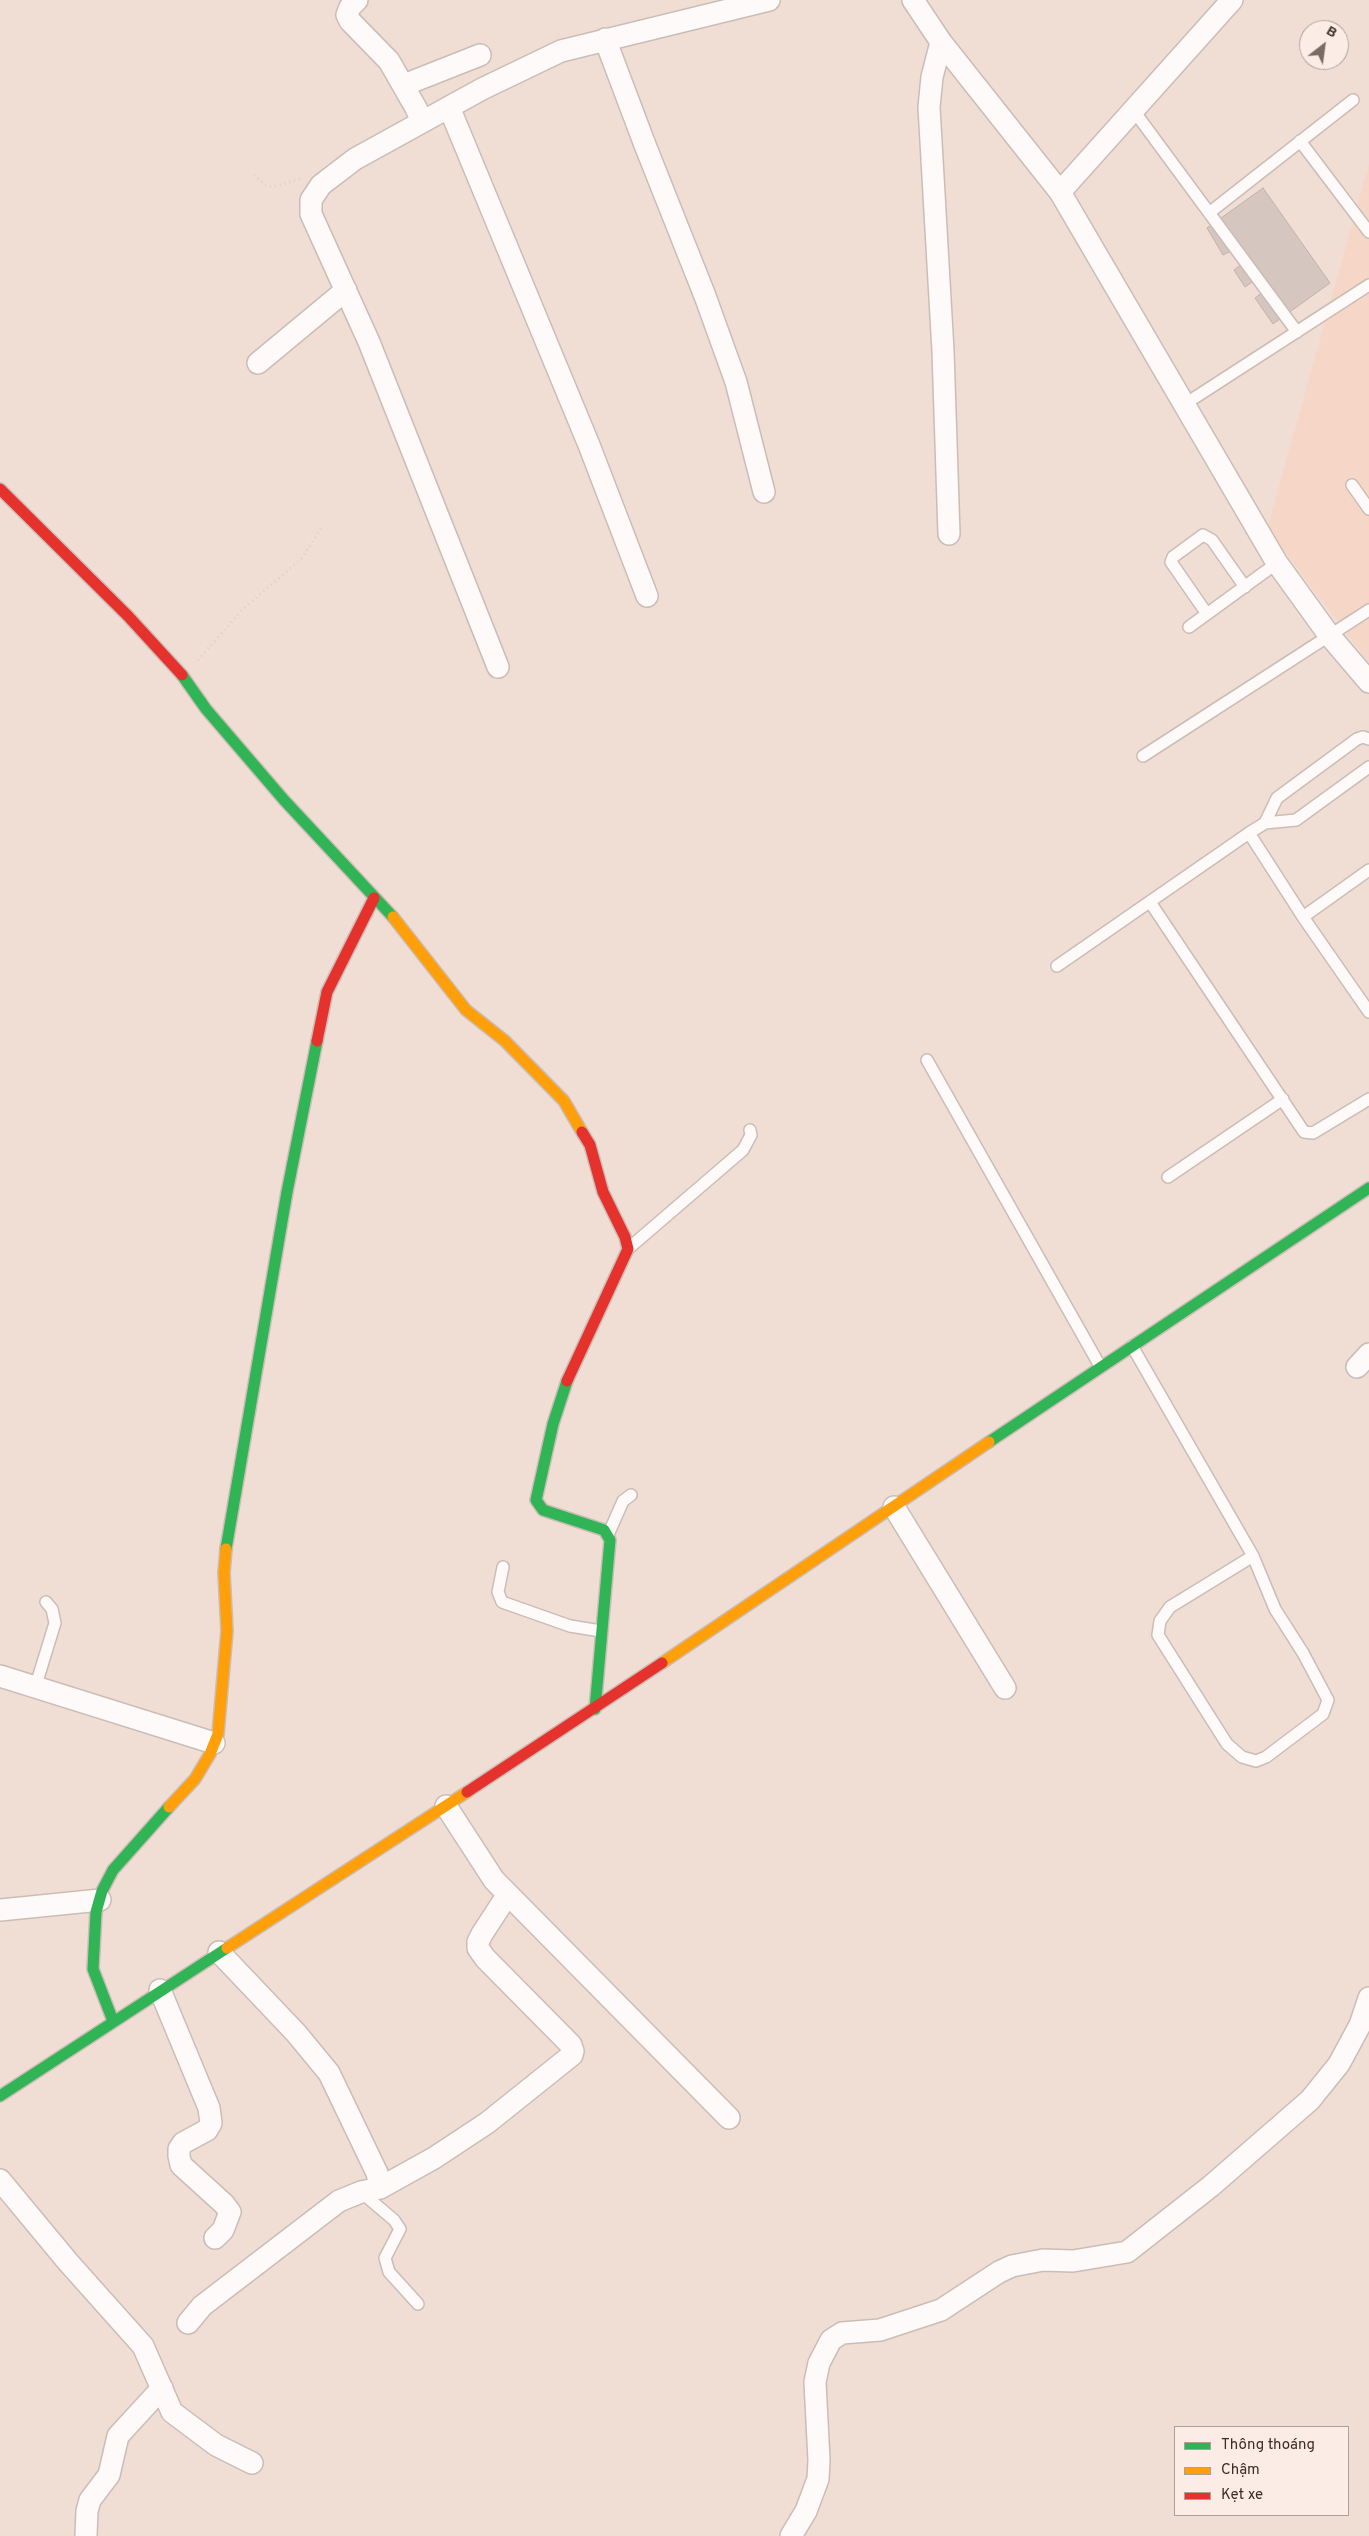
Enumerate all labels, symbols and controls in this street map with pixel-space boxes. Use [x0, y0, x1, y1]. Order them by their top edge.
north arrow [1299, 20, 1349, 70]
text: B [1323, 23, 1340, 42]
legend [1174, 2426, 1349, 2516]
text: Thông thoáng [1221, 2436, 1315, 2455]
text: Chậm [1221, 2461, 1260, 2480]
text: Kẹt xe [1221, 2486, 1263, 2505]

